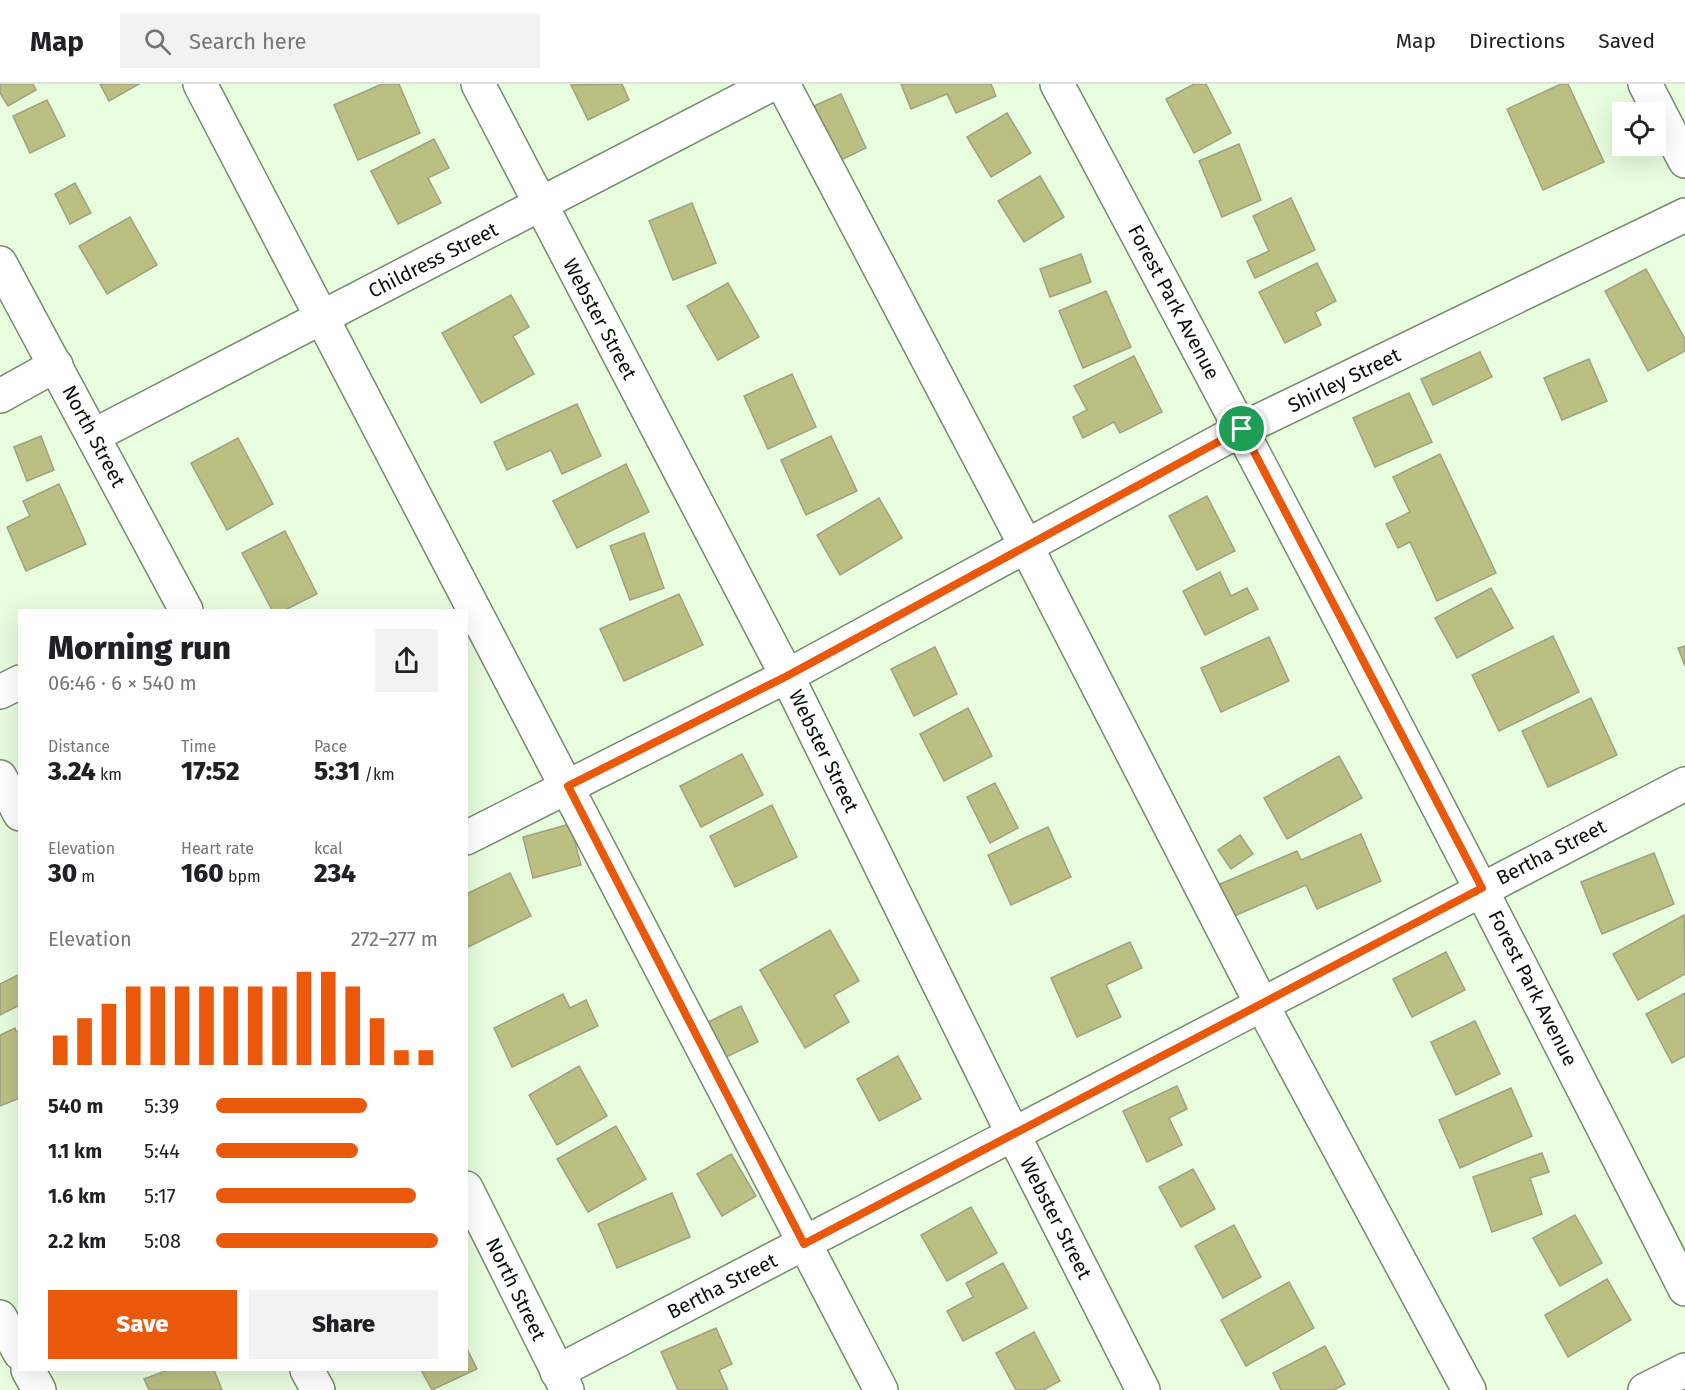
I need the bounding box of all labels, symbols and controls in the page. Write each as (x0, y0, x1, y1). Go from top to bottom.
search box (120, 14, 540, 68)
text: Map (30, 25, 84, 58)
icon: search (141, 25, 174, 58)
text: Search here (189, 28, 307, 55)
text: Map (1396, 28, 1436, 54)
text: Directions (1469, 28, 1565, 54)
text: Saved (1598, 28, 1655, 54)
map controls (1612, 102, 1666, 156)
button: locate (1612, 102, 1666, 156)
street label: Childress Street (364, 217, 502, 303)
street label: Forest Park Avenue (1123, 221, 1225, 383)
street label: Webster Street (558, 254, 642, 384)
street label: Shirley Street (1284, 342, 1405, 418)
street label: North Street (57, 381, 131, 492)
pin (1216, 403, 1267, 454)
icon: arrive (1225, 412, 1258, 445)
text: Morning run (48, 628, 231, 668)
button: share (375, 629, 438, 692)
text: 06:46 · 6 × 540 m (48, 671, 197, 695)
street label: Webster Street (784, 686, 864, 817)
text: Distance (48, 737, 110, 756)
text: Time (181, 737, 216, 756)
text: Pace (314, 737, 347, 756)
text: 3.24 (48, 756, 96, 787)
text: 17:52 (181, 756, 240, 787)
text: 5:31 (314, 756, 360, 787)
text: km (96, 765, 122, 784)
text: /km (360, 765, 395, 784)
street label: Bertha Street (1492, 814, 1611, 890)
text: Elevation (48, 839, 115, 858)
text: Heart rate (181, 839, 254, 858)
text: kcal (314, 839, 343, 858)
text: 30 (48, 858, 77, 889)
text: 160 (181, 858, 224, 889)
text: 234 (314, 858, 356, 889)
text: m (77, 867, 95, 886)
text: bpm (224, 867, 261, 886)
street label: Forest Park Avenue (1483, 906, 1583, 1070)
text: Elevation (48, 927, 132, 951)
text: 272–277 m (351, 927, 438, 951)
text: 540 m (48, 1094, 103, 1118)
text: 5:39 (144, 1094, 179, 1118)
text: 1.1 km (48, 1139, 102, 1163)
text: 5:44 (144, 1139, 180, 1163)
street label: Webster Street (1015, 1153, 1097, 1284)
text: 1.6 km (48, 1184, 106, 1208)
text: 5:17 (144, 1184, 176, 1208)
text: 2.2 km (48, 1229, 106, 1253)
text: 5:08 (144, 1229, 181, 1253)
street label: North Street (481, 1234, 552, 1345)
street label: Bertha Street (663, 1248, 782, 1324)
button: Save (48, 1290, 237, 1359)
button: Share (249, 1290, 438, 1359)

